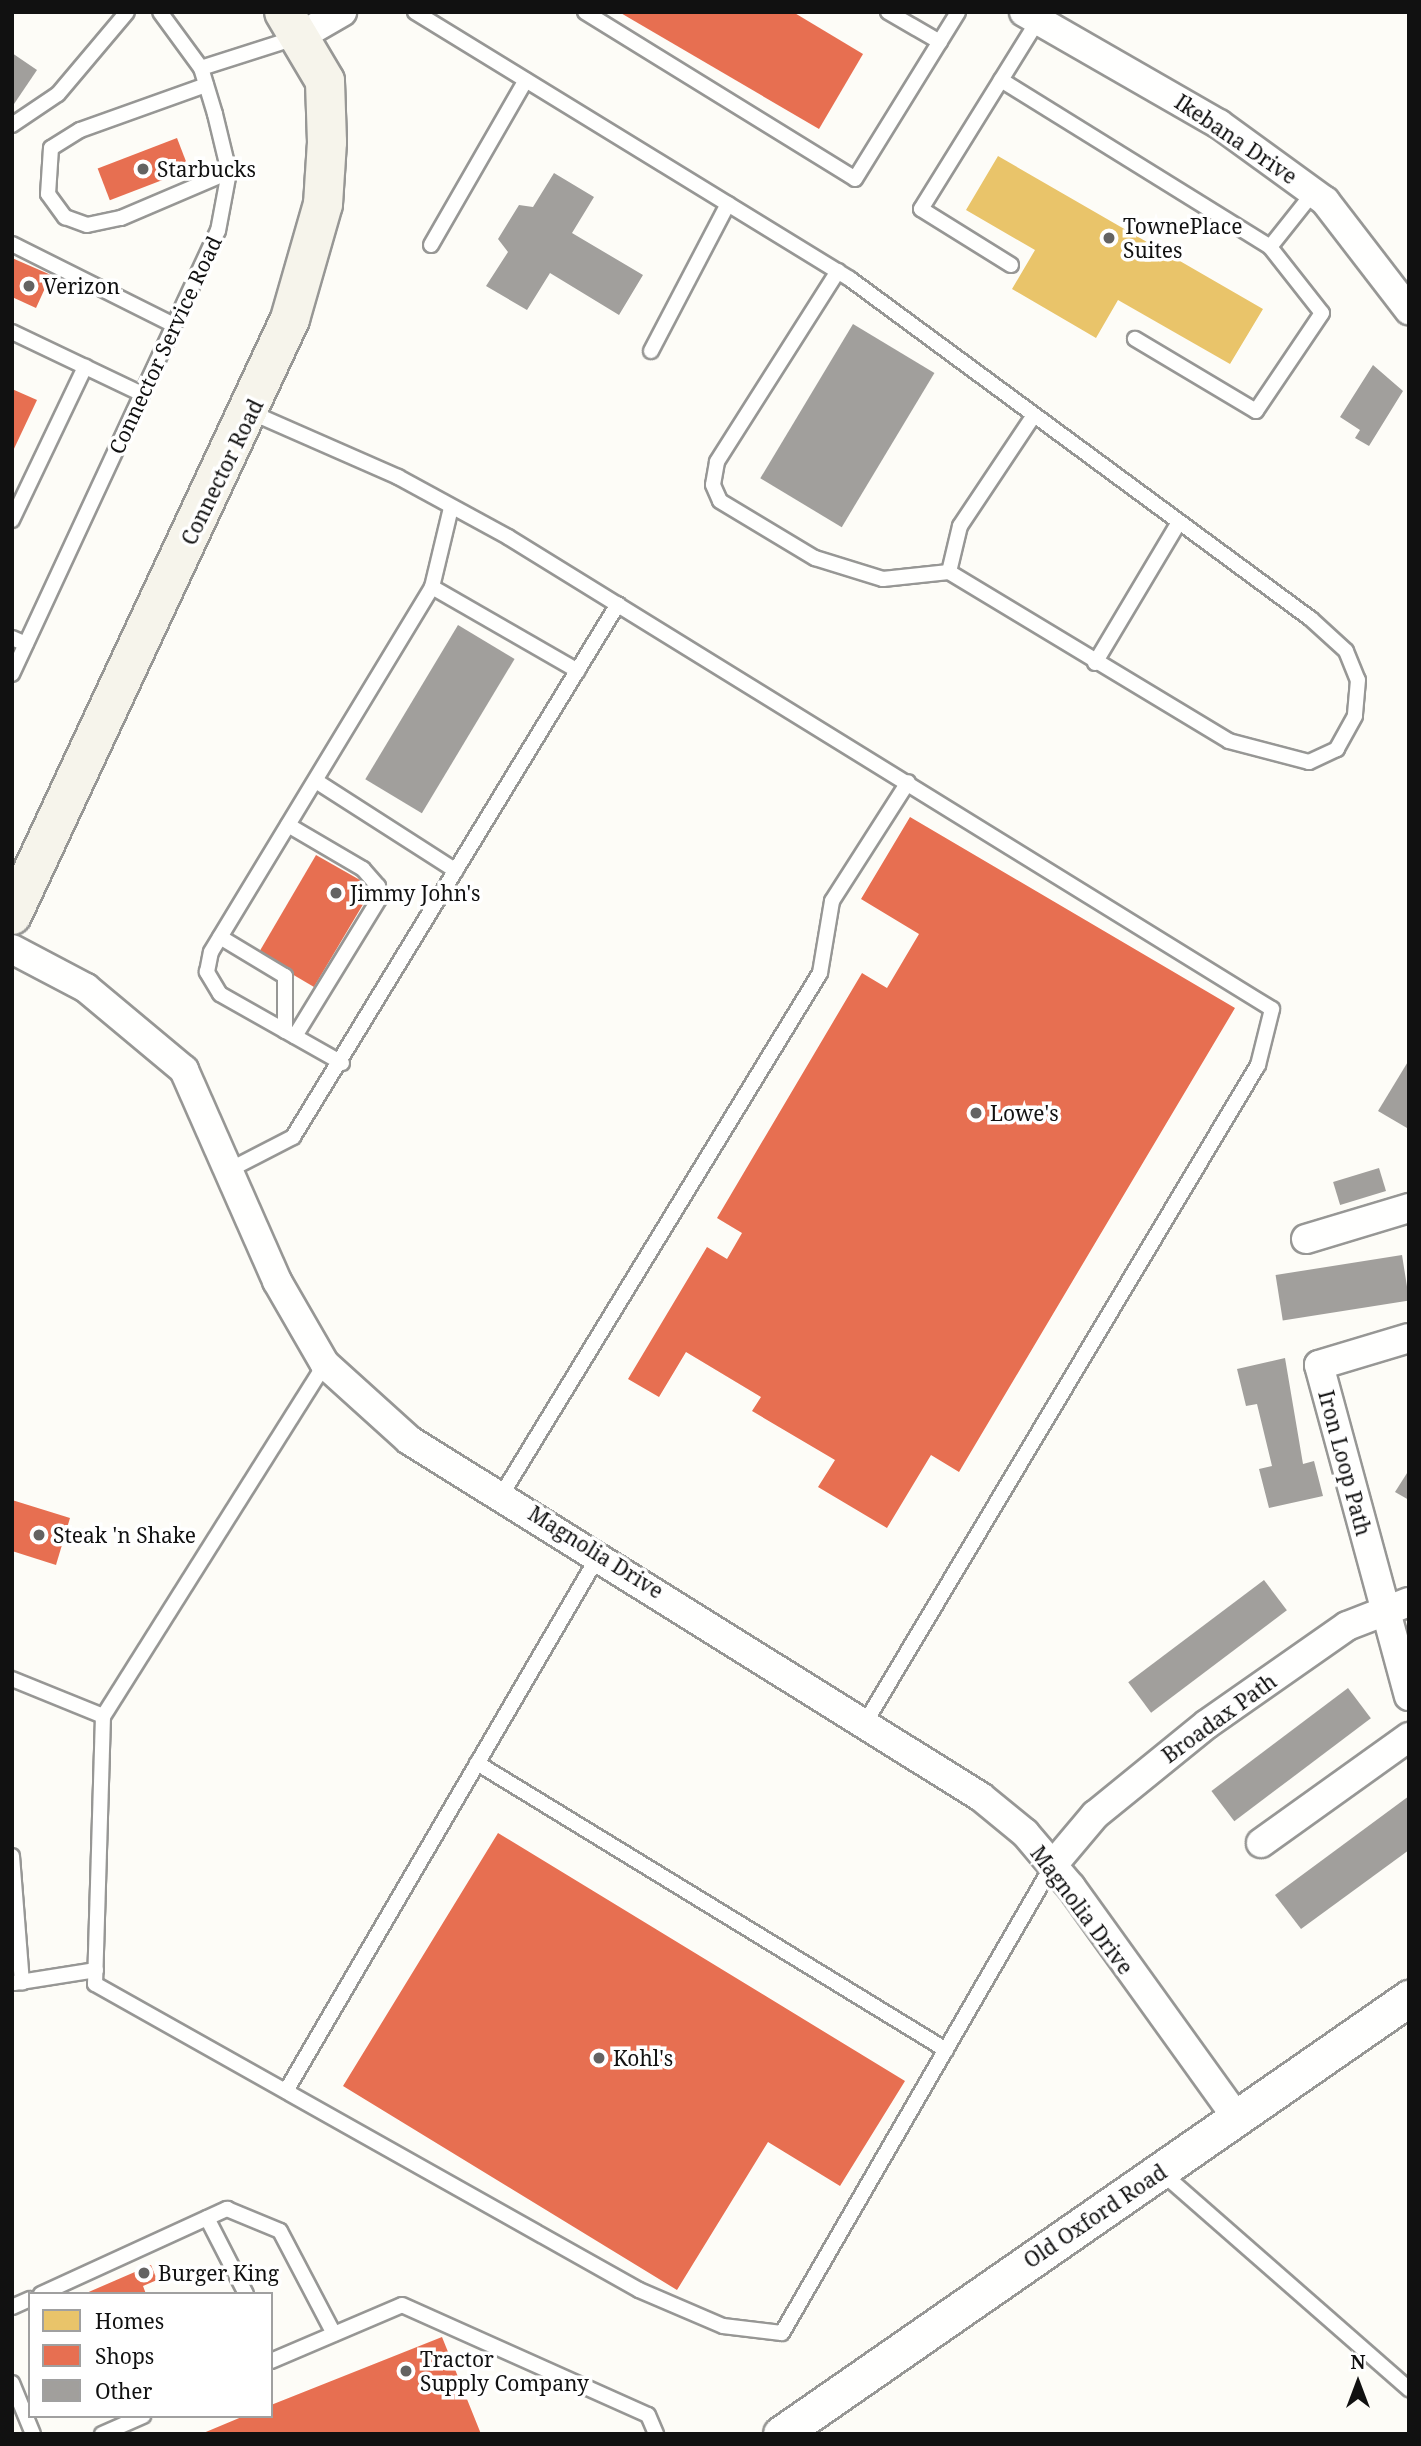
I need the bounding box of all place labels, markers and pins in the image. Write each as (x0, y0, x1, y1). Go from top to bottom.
place label: Starbucks (157, 156, 256, 182)
marker: Starbucks (135, 161, 151, 177)
place label: TownePlace Suites (1123, 213, 1242, 263)
marker: TownePlace Suites (1101, 230, 1117, 246)
place label: Verizon (43, 273, 120, 299)
marker: Verizon (21, 278, 37, 294)
place label: Jimmy John's (350, 880, 481, 906)
marker: Jimmy John's (328, 885, 344, 901)
place label: Lowe's (990, 1100, 1059, 1126)
marker: Lowe's (968, 1105, 984, 1121)
place label: Steak 'n Shake (53, 1522, 196, 1548)
marker: Steak 'n Shake (31, 1527, 47, 1543)
place label: Kohl's (613, 2045, 673, 2071)
marker: Kohl's (591, 2050, 607, 2066)
place label: Burger King (158, 2260, 279, 2286)
marker: Burger King (136, 2265, 152, 2281)
place label: Tractor Supply Company (420, 2346, 589, 2396)
marker: Tractor Supply Company (398, 2363, 414, 2379)

